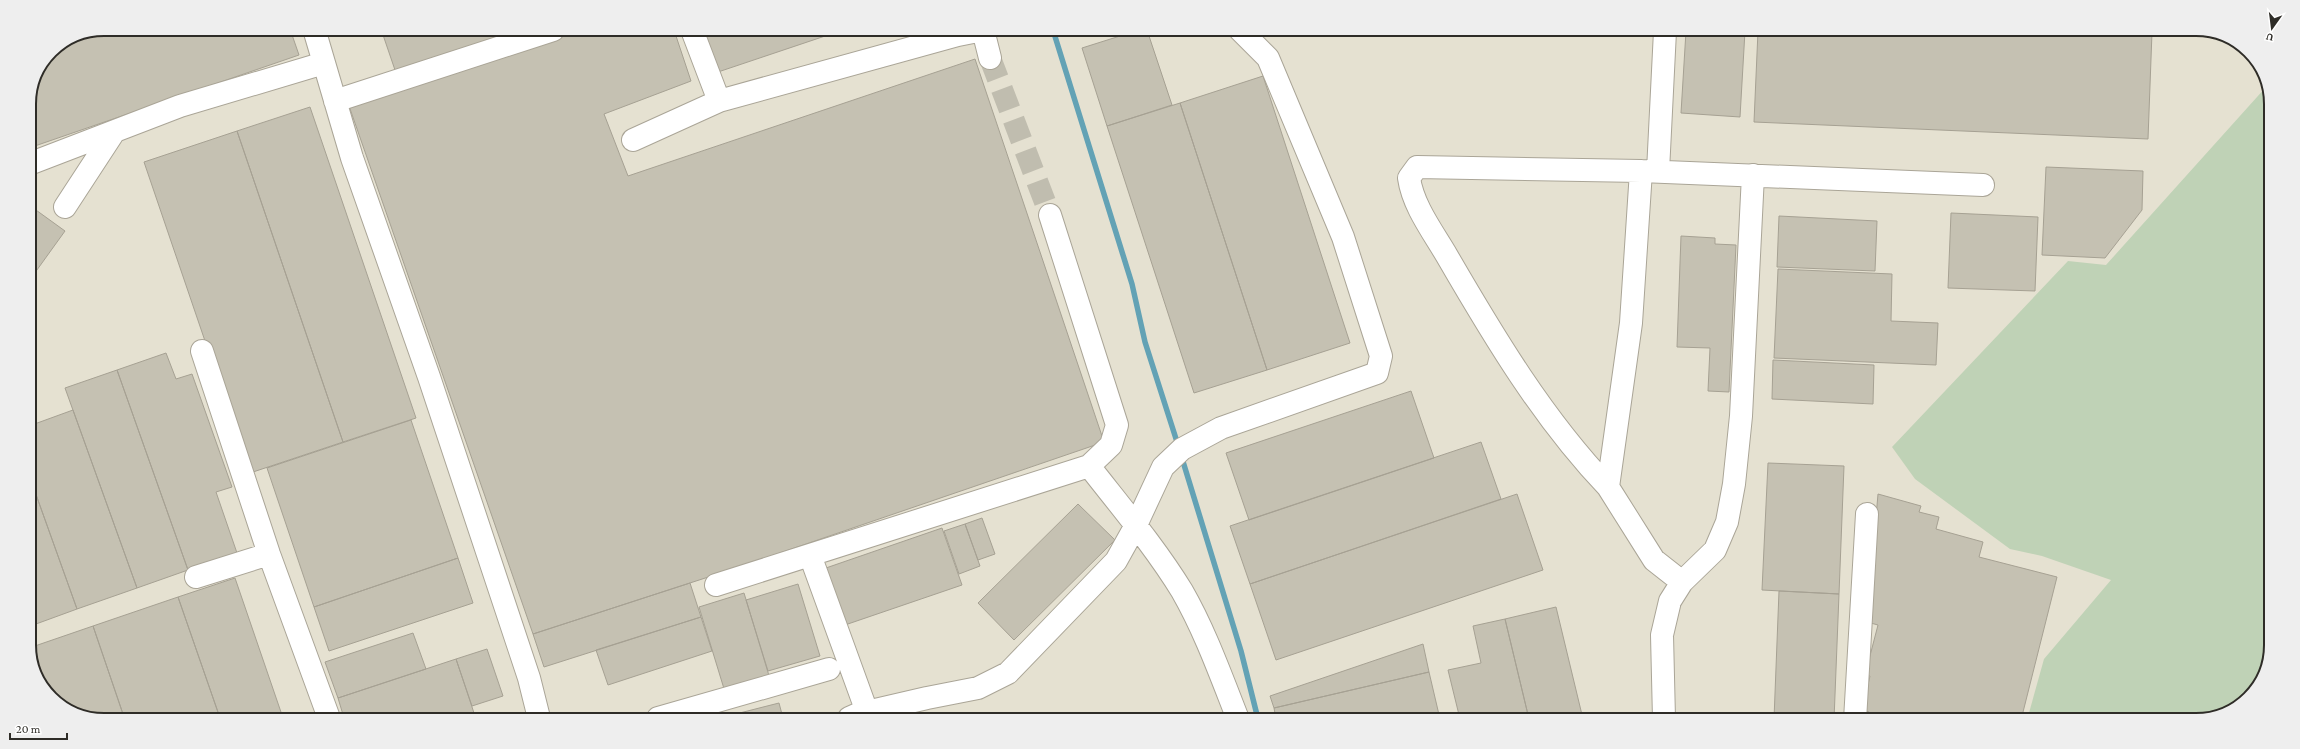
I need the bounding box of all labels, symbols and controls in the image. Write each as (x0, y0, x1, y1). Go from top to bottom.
north arrow (2252, 8, 2292, 48)
text: U (2264, 31, 2275, 44)
scale bar (10, 715, 67, 741)
text: 20 m (16, 722, 41, 736)

